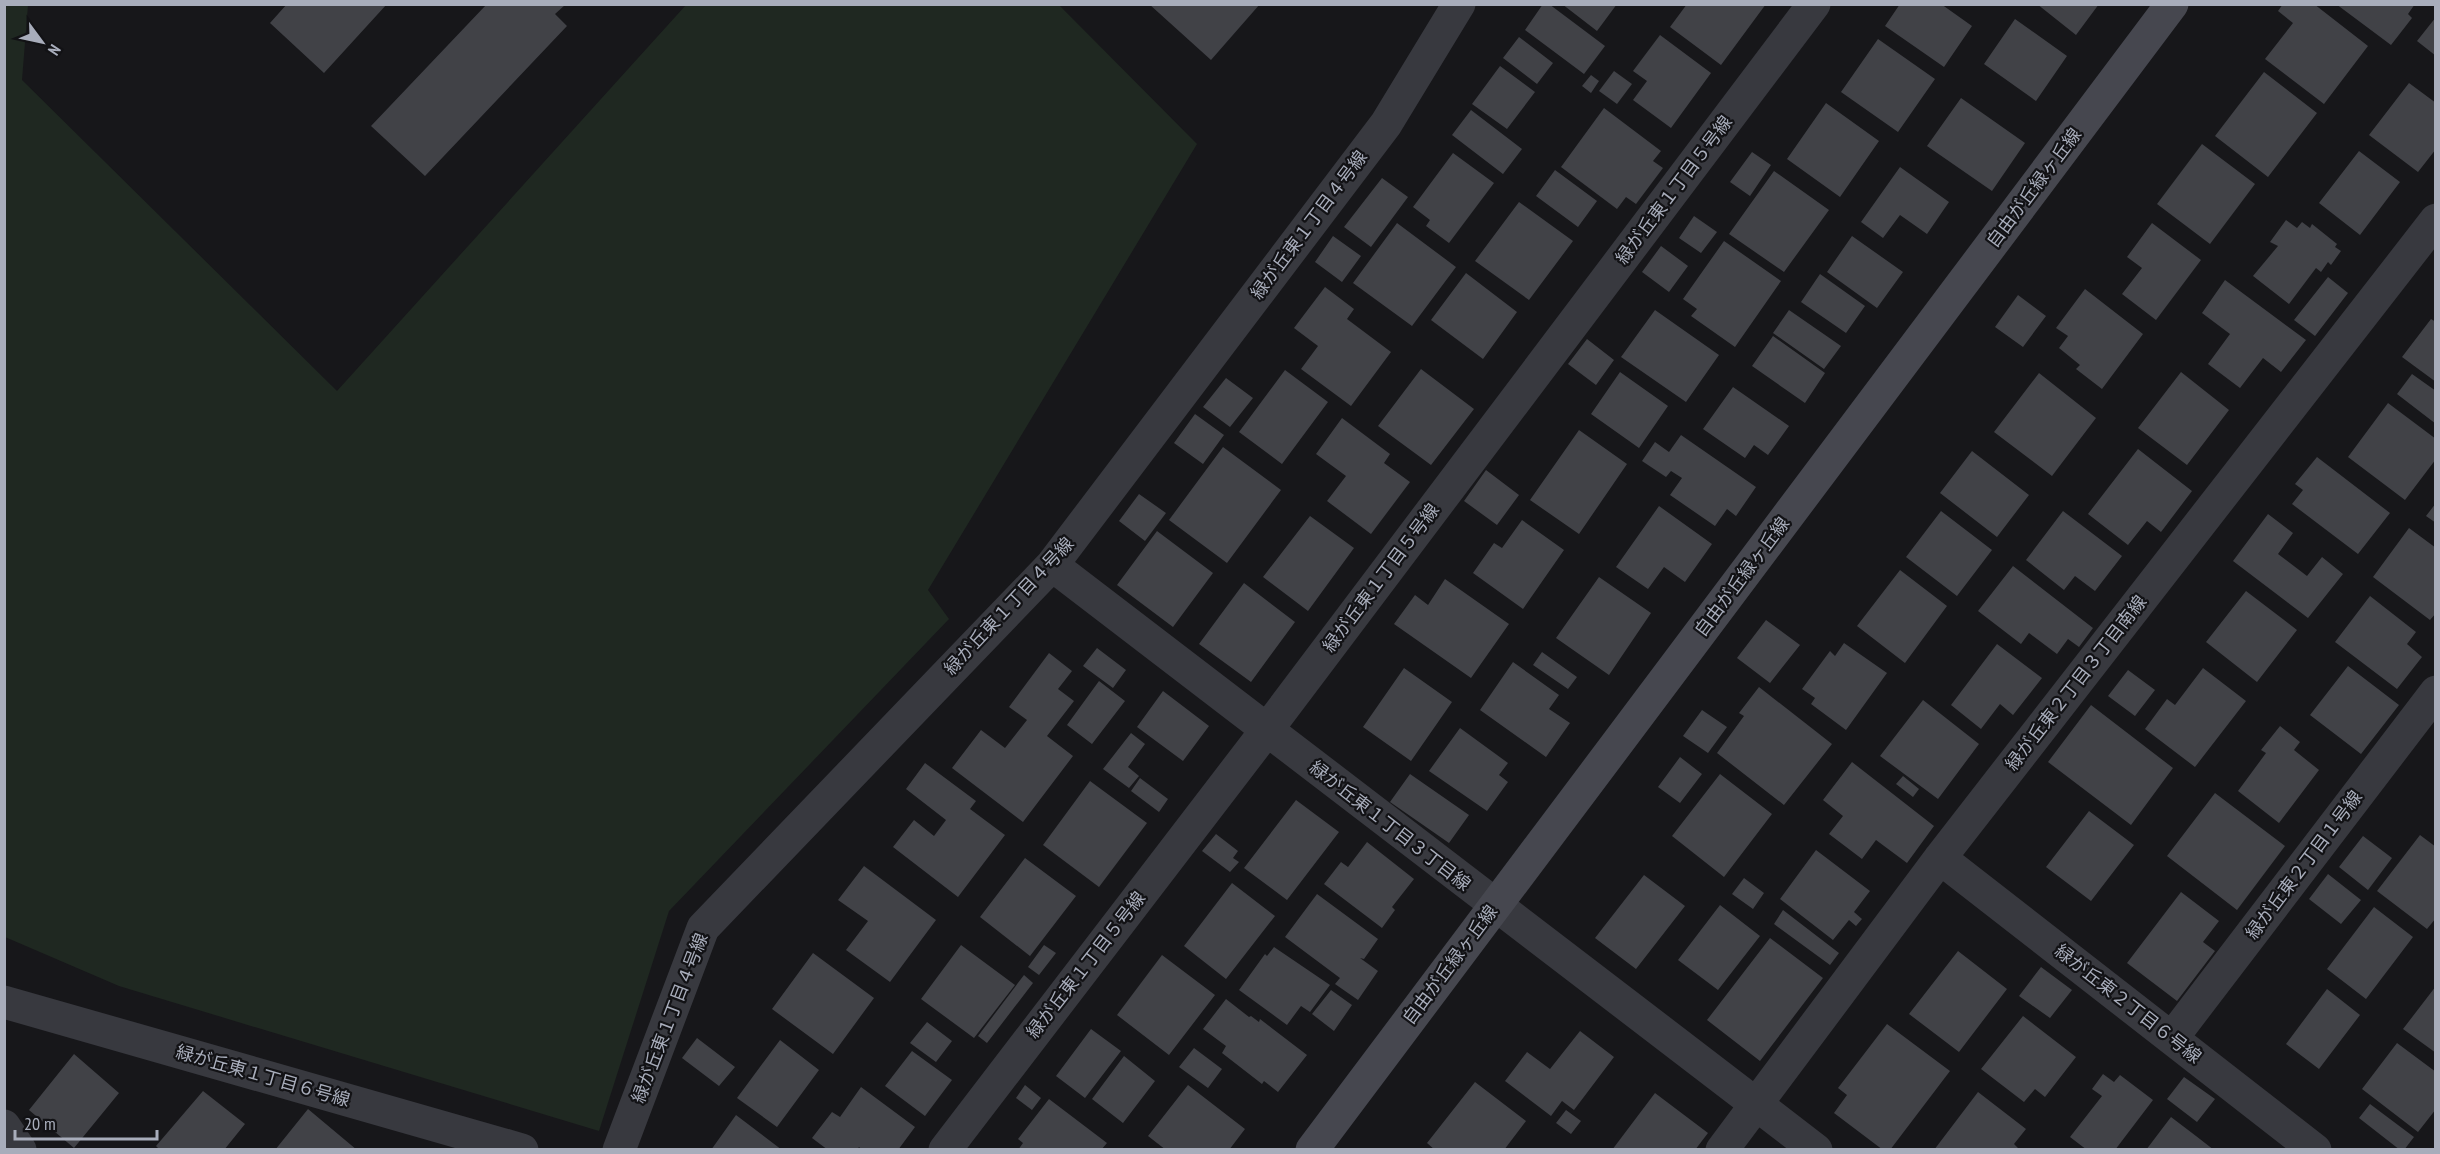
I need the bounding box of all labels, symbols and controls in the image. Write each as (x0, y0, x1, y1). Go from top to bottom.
north arrow (12, 12, 72, 72)
text: N (44, 41, 65, 59)
street label: 緑が丘東１丁目５号線 (1610, 111, 1737, 268)
street label: 自由が丘緑ヶ丘線 (1981, 123, 2086, 252)
street label: 緑が丘東１丁目４号線 (1245, 146, 1372, 303)
street label: 緑が丘東１丁目５号線 (1317, 499, 1444, 656)
street label: 自由が丘緑ヶ丘線 (1689, 512, 1794, 641)
street label: 緑が丘東１丁目４号線 (939, 532, 1078, 679)
street label: 緑が丘東２丁目３丁目南線 (2000, 591, 2151, 775)
street label: 緑が丘東１丁目３丁目線 (1305, 756, 1475, 896)
street label: 緑が丘東２丁目１号線 (2240, 786, 2367, 943)
street label: 緑が丘東１丁目５号線 (1021, 887, 1150, 1043)
street label: 自由が丘緑ヶ丘線 (1397, 900, 1502, 1029)
street label: 緑が丘東１丁目４号線 (627, 930, 713, 1106)
street label: 緑が丘東２丁目６号線 (2050, 939, 2206, 1068)
street label: 緑が丘東１丁目６号線 (173, 1040, 353, 1111)
scale bar (15, 1103, 158, 1141)
text: 20 m (24, 1112, 56, 1135)

